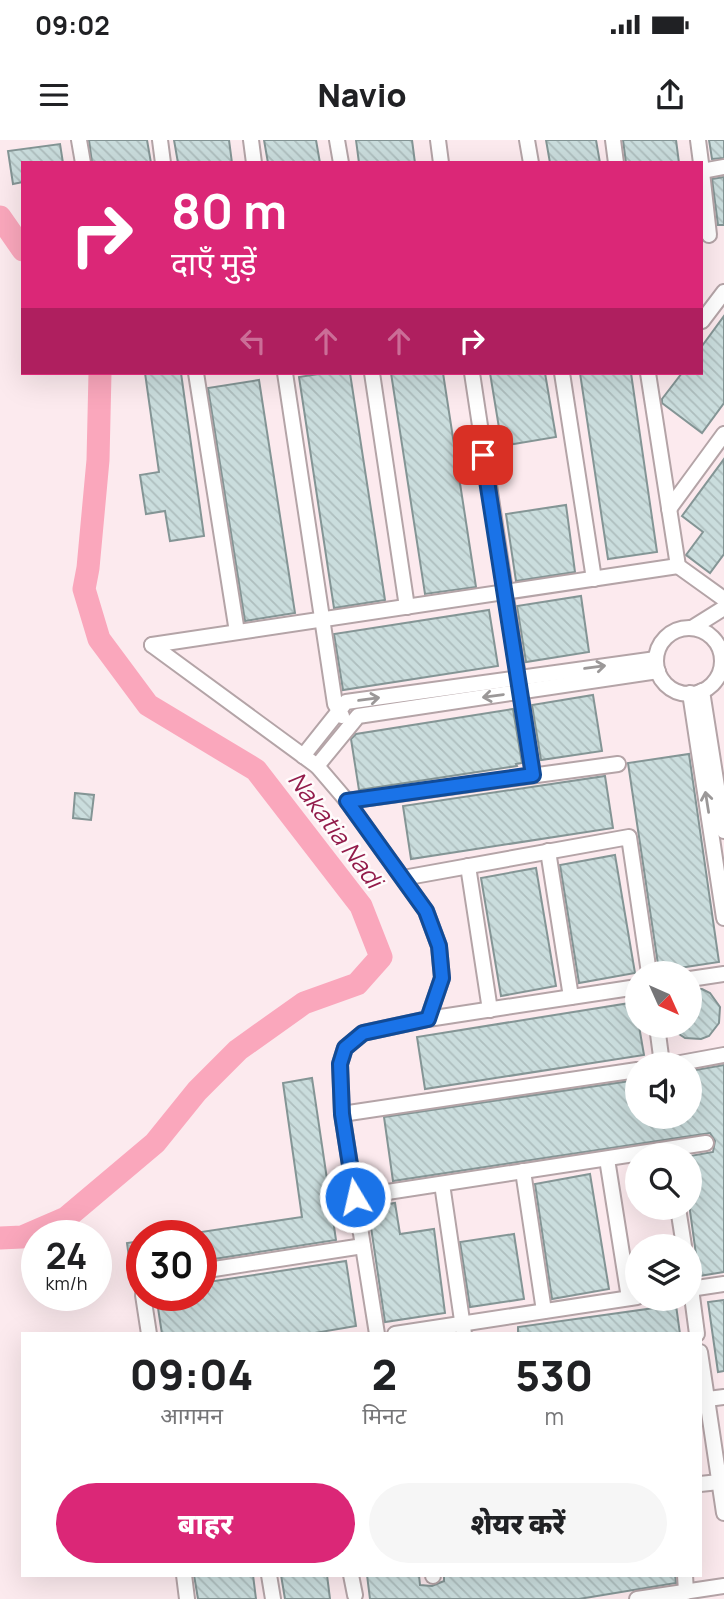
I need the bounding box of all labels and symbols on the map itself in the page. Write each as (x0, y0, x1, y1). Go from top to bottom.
pin (453, 425, 513, 485)
one-way arrow (583, 661, 606, 674)
one-way arrow (482, 690, 505, 703)
one-way arrow (357, 692, 380, 705)
water label: Nakatia Nadi (282, 764, 393, 897)
one-way arrow (700, 791, 713, 814)
north arrow (625, 961, 702, 1038)
position arrow (318, 1160, 392, 1234)
speed limit sign: 30 (126, 1220, 217, 1311)

